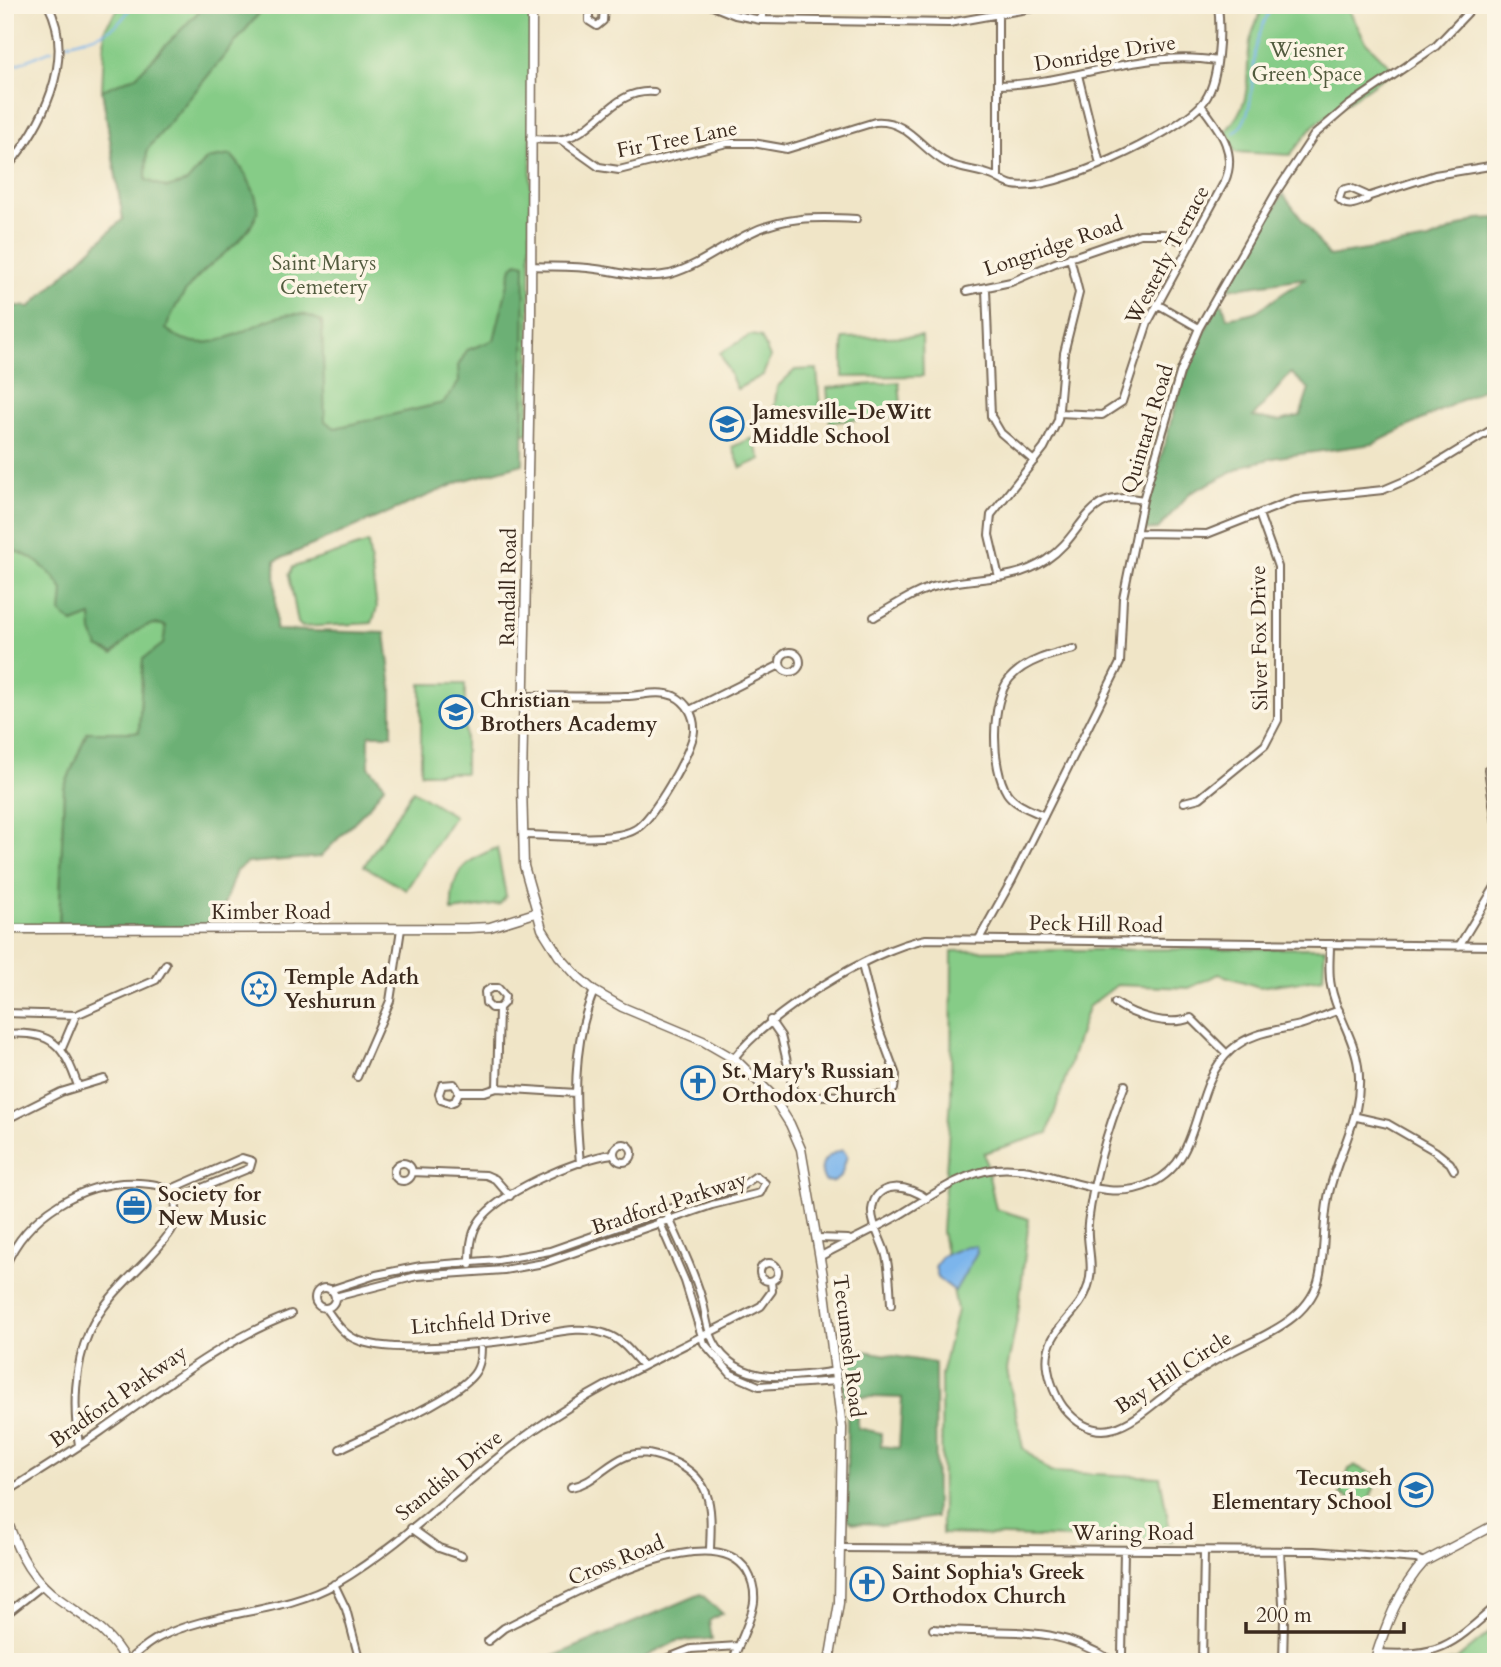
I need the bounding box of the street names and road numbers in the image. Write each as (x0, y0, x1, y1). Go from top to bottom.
street label: Donridge Drive (1032, 28, 1178, 79)
street label: Fir Tree Lane (614, 114, 740, 165)
street label: Westerly Terrace (1118, 180, 1216, 331)
street label: Longridge Road (980, 209, 1127, 284)
street label: Quintard Road (1114, 361, 1181, 497)
street label: Randall Road (493, 528, 524, 646)
street label: Silver Fox Drive (1244, 565, 1275, 711)
street label: Kimber Road (211, 898, 331, 927)
street label: Peck Hill Road (1029, 909, 1163, 940)
street label: Bradford Parkway (588, 1165, 751, 1242)
street label: Tecumseh Road (825, 1273, 872, 1419)
street label: Litchfield Drive (410, 1301, 552, 1342)
street label: Bay Hill Circle (1109, 1324, 1237, 1421)
street label: Bradford Parkway (44, 1338, 193, 1455)
street label: Standish Drive (390, 1423, 509, 1528)
street label: Waring Road (1071, 1519, 1194, 1548)
street label: Cross Road (564, 1528, 668, 1593)

